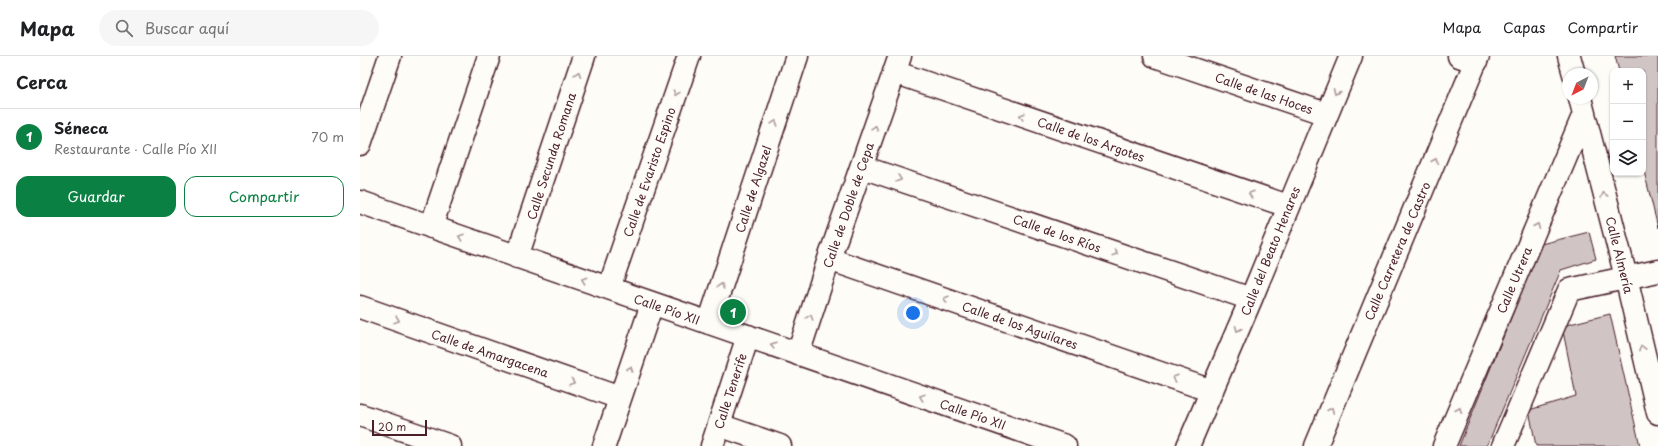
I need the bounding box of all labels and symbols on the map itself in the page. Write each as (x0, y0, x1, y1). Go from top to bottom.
street label: Calle de las Hoces (1213, 68, 1316, 118)
north arrow (1562, 68, 1598, 104)
one-way arrow (574, 70, 582, 77)
one-way arrow (1332, 88, 1340, 95)
one-way arrow (672, 89, 681, 96)
street label: Calle Secunda Romana (522, 90, 580, 222)
street label: Calle de Evaristo Espino (618, 104, 680, 239)
one-way arrow (1019, 112, 1026, 121)
street label: Calle de los Argotes (1035, 112, 1148, 166)
one-way arrow (770, 119, 779, 126)
one-way arrow (871, 124, 879, 131)
street label: Calle de Doble de Cepa (818, 139, 878, 270)
street label: Calle de Algazel (730, 143, 776, 235)
one-way arrow (1430, 157, 1438, 164)
one-way arrow (896, 175, 903, 183)
street label: Calle Carretera de Castro (1360, 179, 1435, 323)
street label: Calle del Beato Henares (1236, 183, 1304, 318)
one-way arrow (1248, 190, 1255, 198)
one-way arrow (1601, 191, 1609, 198)
street label: Calle de los Ríos (1011, 210, 1104, 257)
street label: Calle Almería (1602, 215, 1638, 296)
one-way arrow (1532, 222, 1540, 229)
one-way arrow (458, 233, 465, 242)
street label: Calle Utrera (1492, 243, 1536, 316)
one-way arrow (1111, 248, 1118, 257)
one-way arrow (580, 276, 587, 284)
one-way arrow (716, 283, 725, 290)
street label: Calle Pío XII (631, 289, 703, 329)
one-way arrow (943, 296, 950, 304)
pin: 1 (720, 297, 746, 327)
street label: Calle de los Aguilares (960, 297, 1081, 353)
your location (903, 303, 923, 323)
one-way arrow (805, 314, 814, 321)
one-way arrow (393, 316, 400, 324)
street label: Calle de Amargacena (429, 324, 552, 382)
one-way arrow (1235, 325, 1243, 332)
one-way arrow (769, 341, 776, 350)
one-way arrow (1639, 345, 1647, 351)
street label: Calle Tenerife (709, 351, 751, 431)
one-way arrow (625, 366, 634, 373)
one-way arrow (1171, 374, 1178, 383)
one-way arrow (569, 377, 576, 385)
one-way arrow (919, 393, 926, 401)
street label: Calle Pío XII (937, 394, 1009, 434)
one-way arrow (1327, 407, 1335, 414)
one-way arrow (1454, 407, 1462, 415)
scale bar (372, 418, 427, 437)

